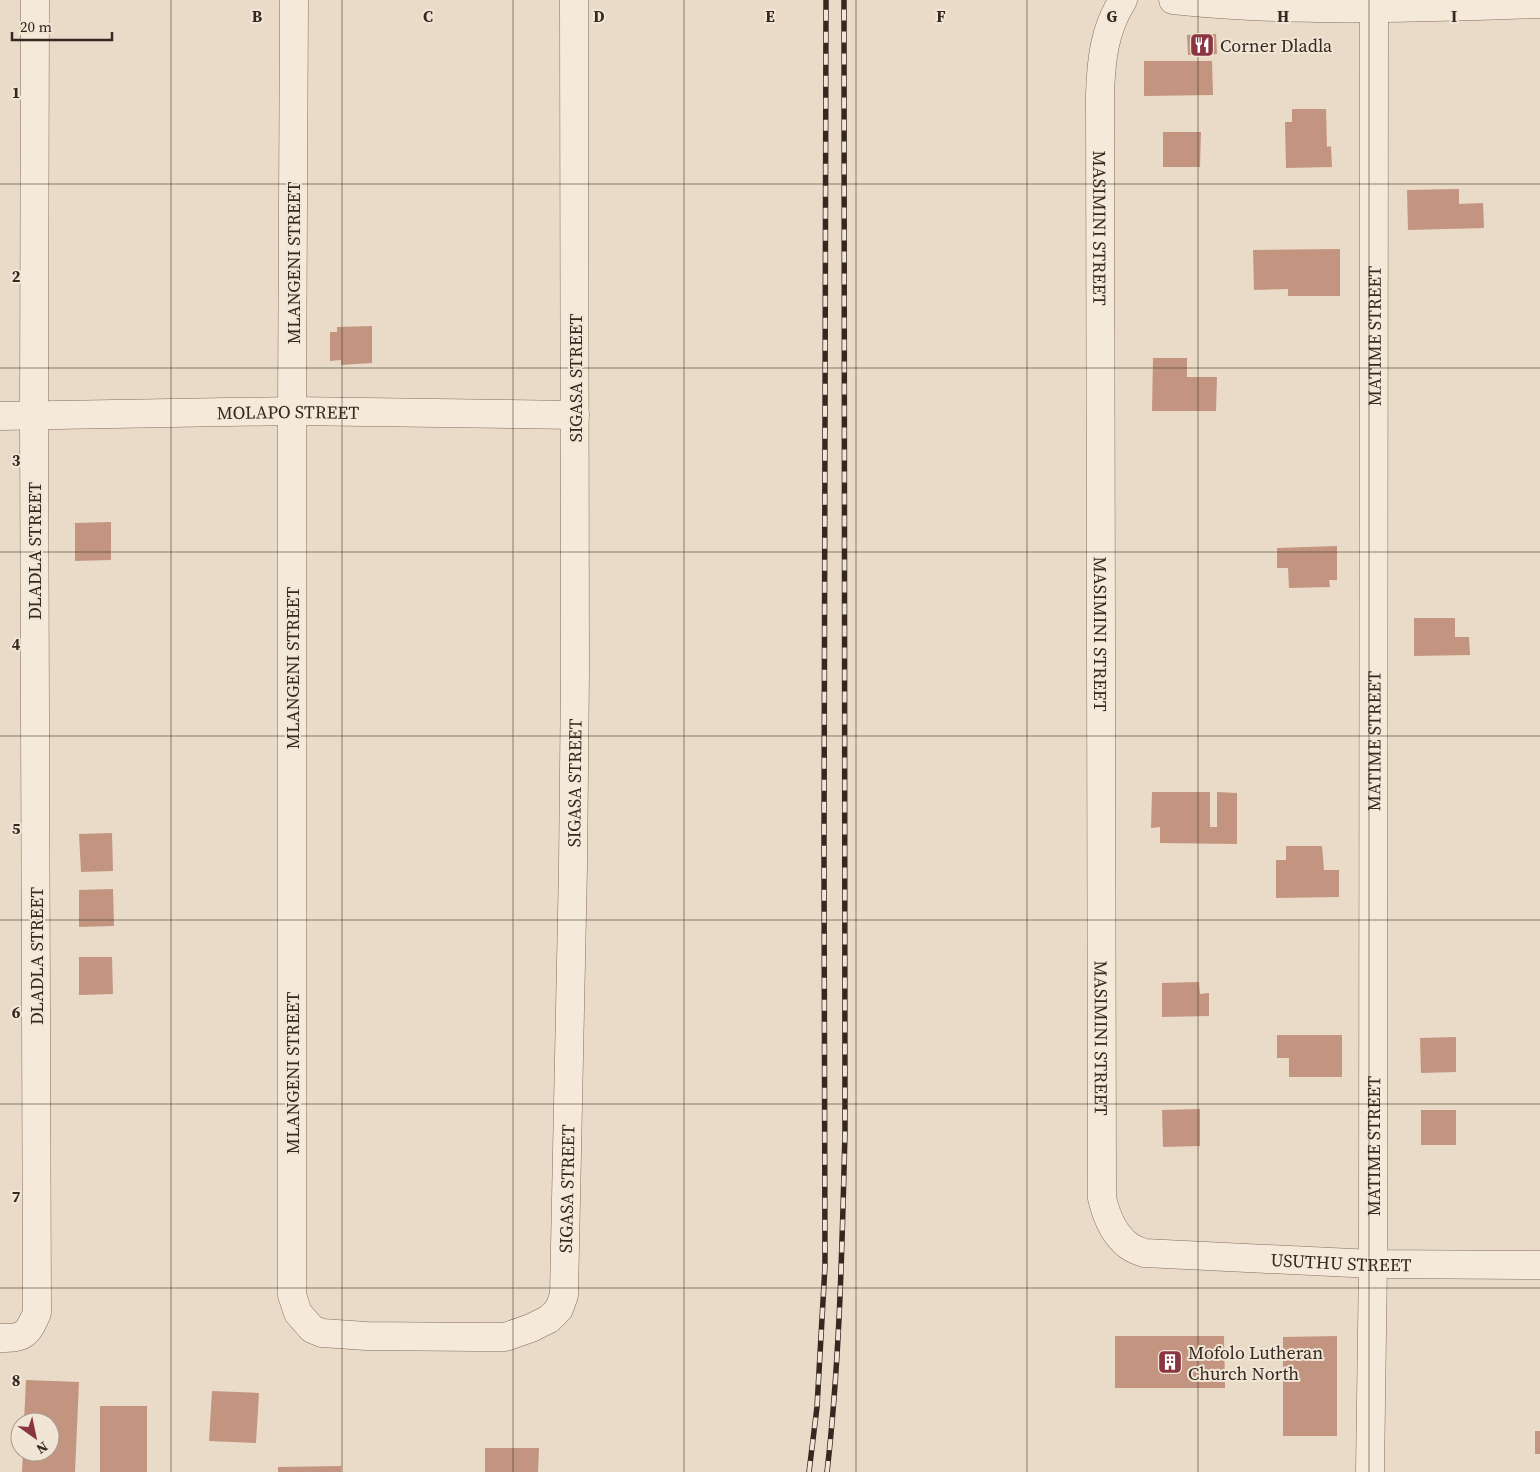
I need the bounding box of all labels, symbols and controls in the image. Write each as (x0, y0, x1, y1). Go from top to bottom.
text: B (252, 5, 263, 27)
text: C (423, 5, 433, 27)
text: D (593, 5, 605, 27)
text: E (765, 5, 775, 27)
text: F (936, 5, 946, 27)
text: G (1107, 5, 1118, 27)
text: H (1277, 5, 1289, 27)
text: I (1451, 5, 1457, 27)
scale bar (12, 10, 112, 42)
text: 20 m (20, 16, 52, 37)
restaurant icon: Corner Dladla (1189, 32, 1215, 58)
place label: Corner Dladla (1220, 33, 1333, 58)
text: 1 (12, 81, 20, 103)
street label: MASIMINI STREET (1088, 150, 1113, 306)
street label: MLANGENI STREET (281, 182, 306, 344)
text: 2 (12, 265, 21, 287)
street label: MATIME STREET (1361, 266, 1386, 406)
street label: SIGASA STREET (563, 314, 588, 442)
street label: MOLAPO STREET (217, 398, 359, 425)
text: 3 (12, 449, 21, 471)
street label: DLADLA STREET (22, 482, 47, 620)
street label: MASIMINI STREET (1088, 556, 1114, 712)
street label: MLANGENI STREET (280, 587, 305, 749)
text: 4 (12, 633, 21, 655)
street label: MATIME STREET (1361, 671, 1386, 811)
street label: SIGASA STREET (561, 718, 587, 847)
text: 5 (12, 817, 21, 839)
street label: DLADLA STREET (24, 887, 49, 1025)
street label: MASIMINI STREET (1089, 960, 1114, 1116)
street label: MLANGENI STREET (280, 992, 305, 1154)
text: 6 (12, 1001, 21, 1023)
street label: MATIME STREET (1361, 1076, 1386, 1216)
street label: SIGASA STREET (552, 1124, 580, 1253)
text: 7 (12, 1185, 21, 1207)
street label: USUTHU STREET (1270, 1247, 1412, 1277)
place label: Mofolo Lutheran Church North (1188, 1340, 1323, 1386)
building icon: Mofolo Lutheran Church North (1157, 1349, 1183, 1375)
text: 8 (12, 1369, 20, 1391)
north arrow (10, 1412, 60, 1462)
text: N (32, 1437, 52, 1459)

